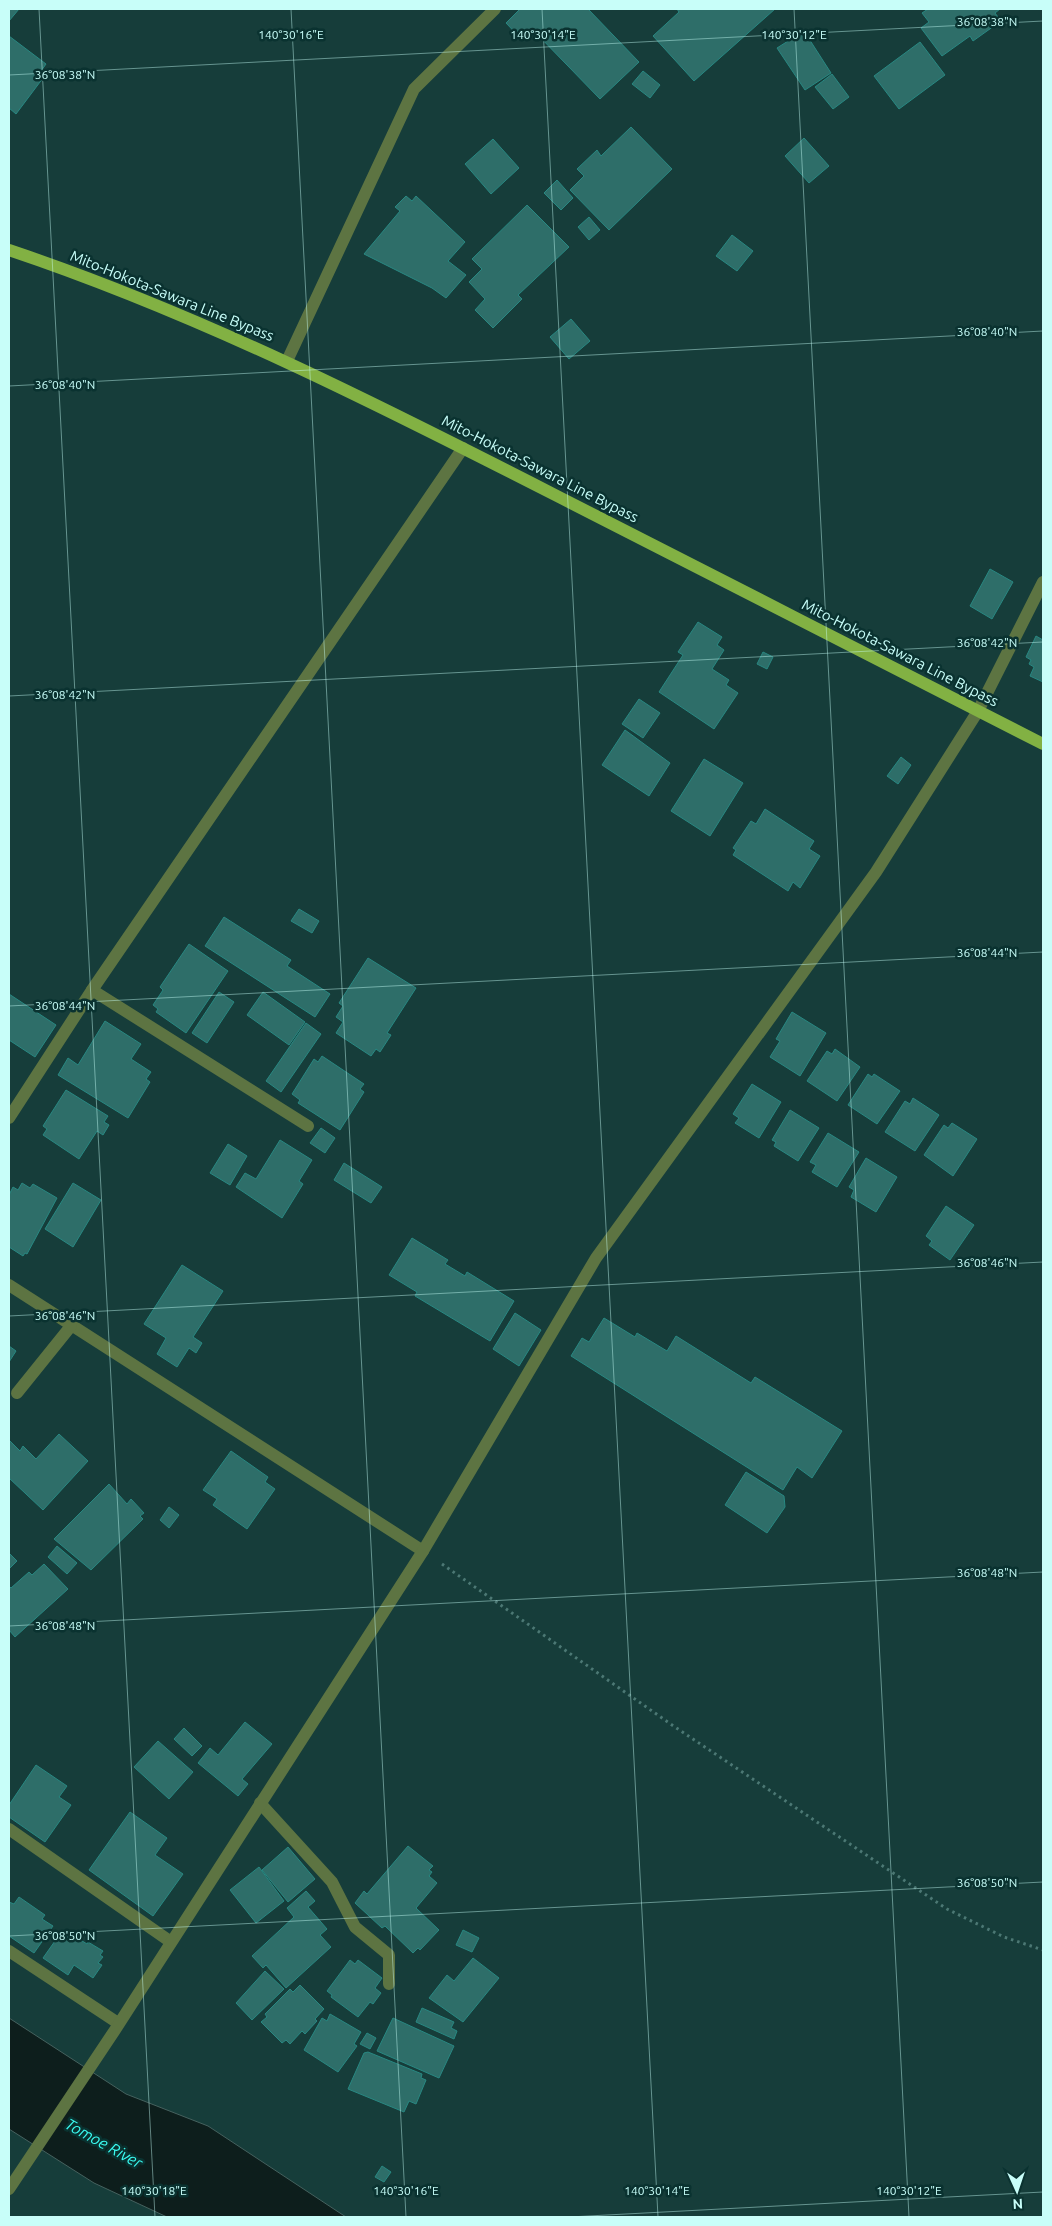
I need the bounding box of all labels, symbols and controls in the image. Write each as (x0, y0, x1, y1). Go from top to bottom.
text: 36°08'38"N (957, 15, 1017, 28)
text: 140°30'16"E (258, 28, 324, 41)
text: 140°30'14"E (510, 28, 576, 41)
text: 140°30'12"E (761, 28, 827, 41)
text: 36°08'38"N (35, 68, 95, 81)
street label: Mito-Hokota-Sawara Line Bypass (68, 247, 277, 344)
text: 36°08'40"N (957, 325, 1017, 338)
text: 36°08'40"N (35, 378, 95, 391)
street label: Mito-Hokota-Sawara Line Bypass (439, 411, 641, 526)
street label: Mito-Hokota-Sawara Line Bypass (799, 595, 1001, 710)
text: 36°08'42"N (957, 636, 1017, 649)
text: 36°08'42"N (35, 688, 95, 701)
text: 36°08'44"N (957, 946, 1017, 959)
text: 36°08'44"N (35, 999, 95, 1012)
text: 36°08'46"N (957, 1256, 1017, 1269)
text: 36°08'46"N (35, 1309, 95, 1322)
text: 36°08'48"N (957, 1566, 1017, 1579)
text: 36°08'48"N (35, 1619, 95, 1632)
text: 36°08'50"N (957, 1876, 1017, 1889)
text: 36°08'50"N (35, 1929, 95, 1942)
water label: Tomoe River (62, 2114, 147, 2172)
north arrow (992, 2166, 1042, 2216)
text: 140°30'18"E (121, 2184, 187, 2197)
text: 140°30'16"E (373, 2184, 439, 2197)
text: 140°30'14"E (624, 2184, 690, 2197)
text: 140°30'12"E (876, 2184, 942, 2197)
text: N (1012, 2196, 1023, 2212)

